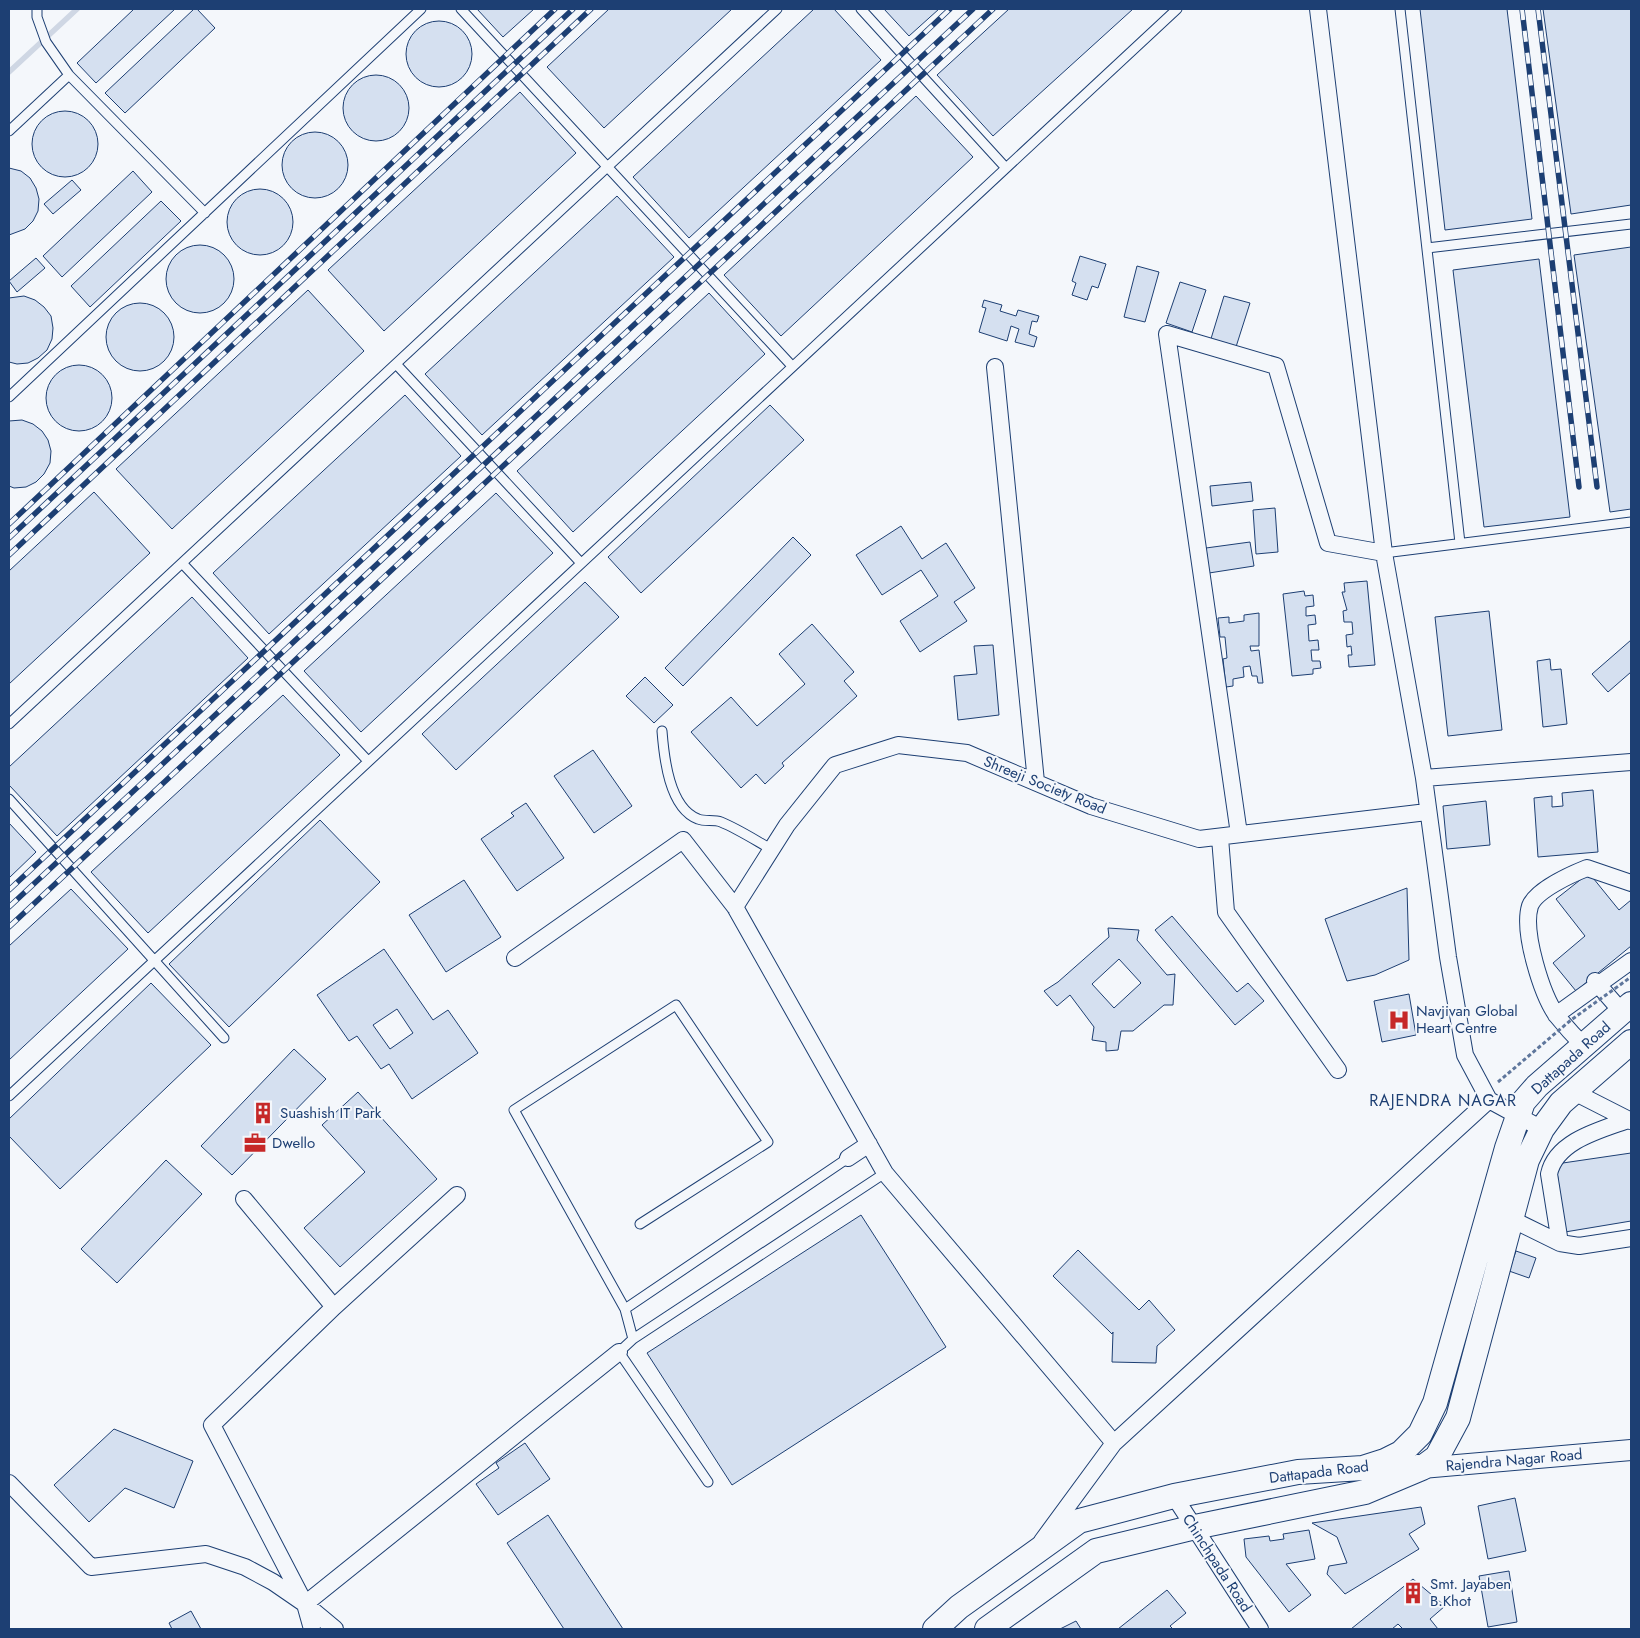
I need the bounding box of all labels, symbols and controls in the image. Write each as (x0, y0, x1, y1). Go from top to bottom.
street label: Shreeji Society Road (980, 750, 1110, 820)
place label: Navjivan Global Heart Centre (1416, 1000, 1518, 1039)
hospital icon: Navjivan Global Heart Centre (1386, 1007, 1412, 1033)
street label: Dattapada Road (1526, 1016, 1616, 1100)
district label: RAJENDRA NAGAR (1369, 1089, 1517, 1112)
building icon: Suashish IT Park (250, 1100, 276, 1126)
place label: Suashish IT Park (280, 1102, 382, 1124)
office icon: Dwello (242, 1130, 268, 1156)
place label: Dwello (272, 1132, 315, 1154)
street label: Rajendra Nagar Road (1445, 1443, 1583, 1477)
street label: Dattapada Road (1268, 1455, 1370, 1489)
street label: Chinchpada Road (1177, 1509, 1257, 1617)
place label: Smt. Jayaben B.Khot (1430, 1573, 1511, 1612)
building icon: Smt. Jayaben B.Khot (1400, 1580, 1426, 1606)

